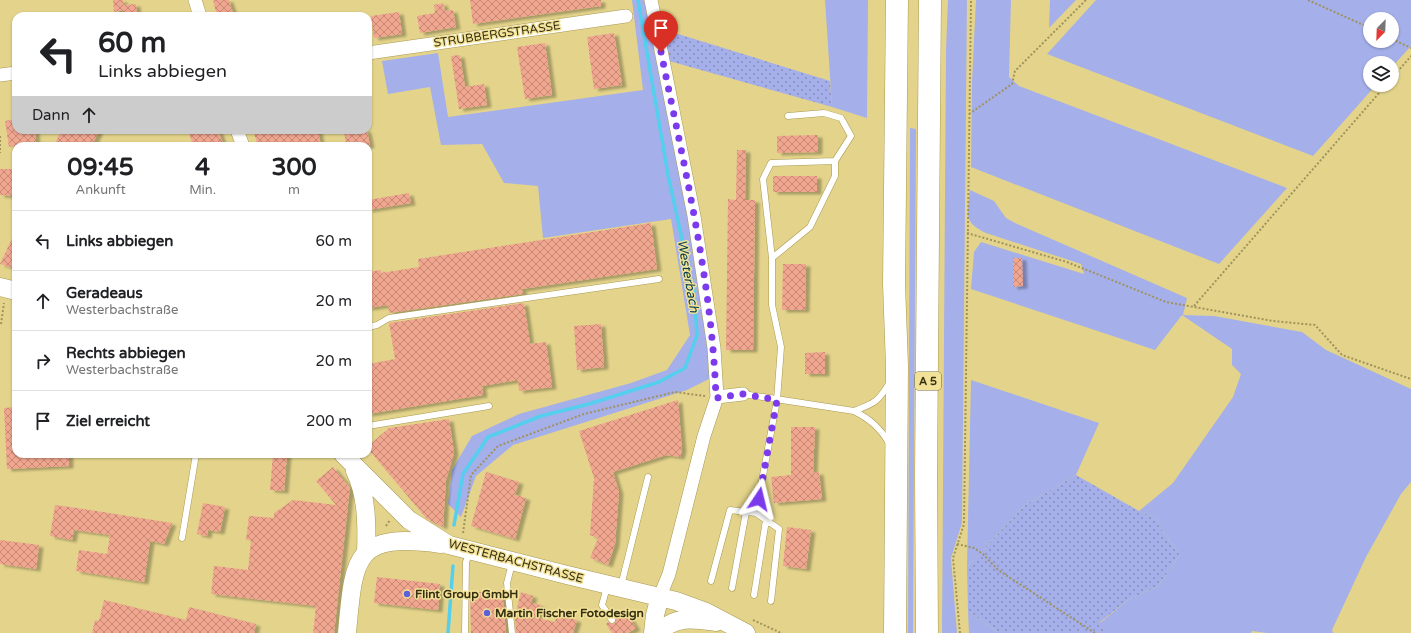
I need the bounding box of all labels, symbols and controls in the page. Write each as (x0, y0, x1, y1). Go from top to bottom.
pin (644, 11, 678, 52)
north arrow (1363, 12, 1399, 48)
map controls (1363, 12, 1399, 92)
icon: arrive (650, 17, 672, 39)
street label: STRUBBERGSTRASSE (433, 18, 562, 50)
text: 60 m (98, 26, 166, 60)
icon: left (32, 28, 84, 80)
button: layers (1363, 56, 1399, 92)
text: Links abbiegen (98, 60, 227, 82)
icon: ahead (78, 104, 100, 126)
text: Dann (32, 106, 70, 124)
text: 09:45 (67, 153, 134, 182)
text: 4 (195, 153, 210, 182)
text: 300 (271, 153, 317, 182)
text: Ankunft (76, 182, 126, 198)
text: Min. (189, 182, 216, 198)
text: m (288, 182, 300, 198)
icon: left (32, 230, 54, 252)
text: Links abbiegen (66, 232, 173, 250)
text: 60 m (315, 232, 352, 250)
water label: Westerbach (674, 238, 702, 315)
text: Geradeaus (66, 284, 143, 302)
icon: ahead (32, 290, 54, 312)
text: 20 m (315, 292, 352, 310)
text: Westerbachstraße (66, 302, 178, 318)
text: Rechts abbiegen (66, 344, 186, 362)
icon: right (32, 350, 54, 372)
text: 20 m (315, 352, 352, 370)
text: Westerbachstraße (66, 362, 178, 378)
road number: A 5 (915, 372, 941, 390)
icon: arrive (32, 410, 54, 432)
text: Ziel erreicht (66, 412, 150, 430)
text: 200 m (306, 412, 352, 430)
position arrow (738, 478, 780, 520)
street label: WESTERBACHSTRASSE (447, 536, 585, 586)
place label: Flint Group GmbH (415, 587, 518, 602)
marker: Flint Group GmbH (402, 589, 412, 599)
place label: Martin Fischer Fotodesign (495, 606, 644, 621)
marker: Martin Fischer Fotodesign (482, 608, 492, 618)

